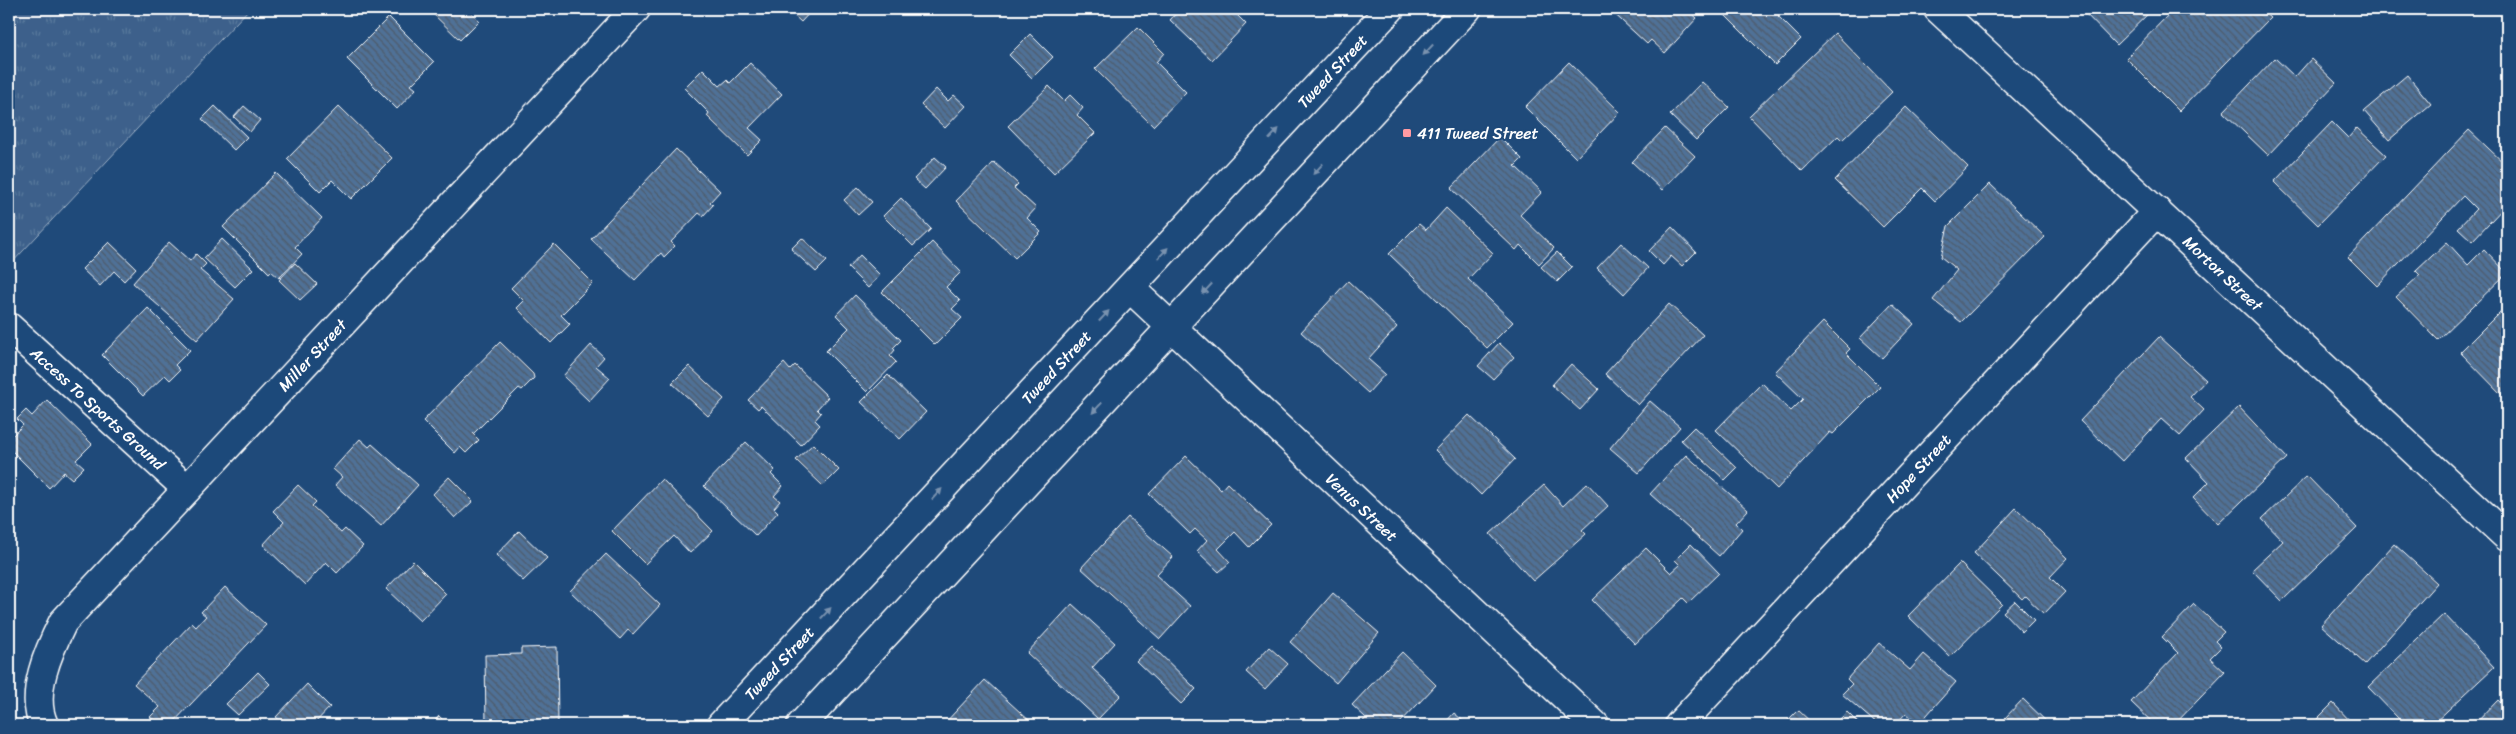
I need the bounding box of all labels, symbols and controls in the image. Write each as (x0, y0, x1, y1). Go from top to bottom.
street label: Tweed Street (1290, 27, 1375, 115)
one-way arrow (1422, 44, 1434, 56)
place label: 411 Tweed Street (1417, 119, 1538, 148)
marker: 411 Tweed Street (1401, 127, 1413, 139)
one-way arrow (1268, 128, 1280, 140)
one-way arrow (1312, 163, 1324, 175)
street label: Morton Street (2176, 228, 2270, 319)
one-way arrow (1157, 247, 1169, 259)
one-way arrow (1201, 282, 1213, 294)
one-way arrow (1098, 310, 1110, 322)
street label: Miller Street (271, 312, 355, 399)
street label: Tweed Street (1014, 323, 1099, 411)
street label: Access To Sports Ground (22, 339, 173, 479)
one-way arrow (1091, 401, 1102, 414)
street label: Hope Street (1878, 427, 1959, 510)
street label: Venus Street (1318, 466, 1405, 549)
one-way arrow (931, 489, 943, 501)
one-way arrow (820, 607, 832, 619)
street label: Tweed Street (737, 619, 822, 707)

